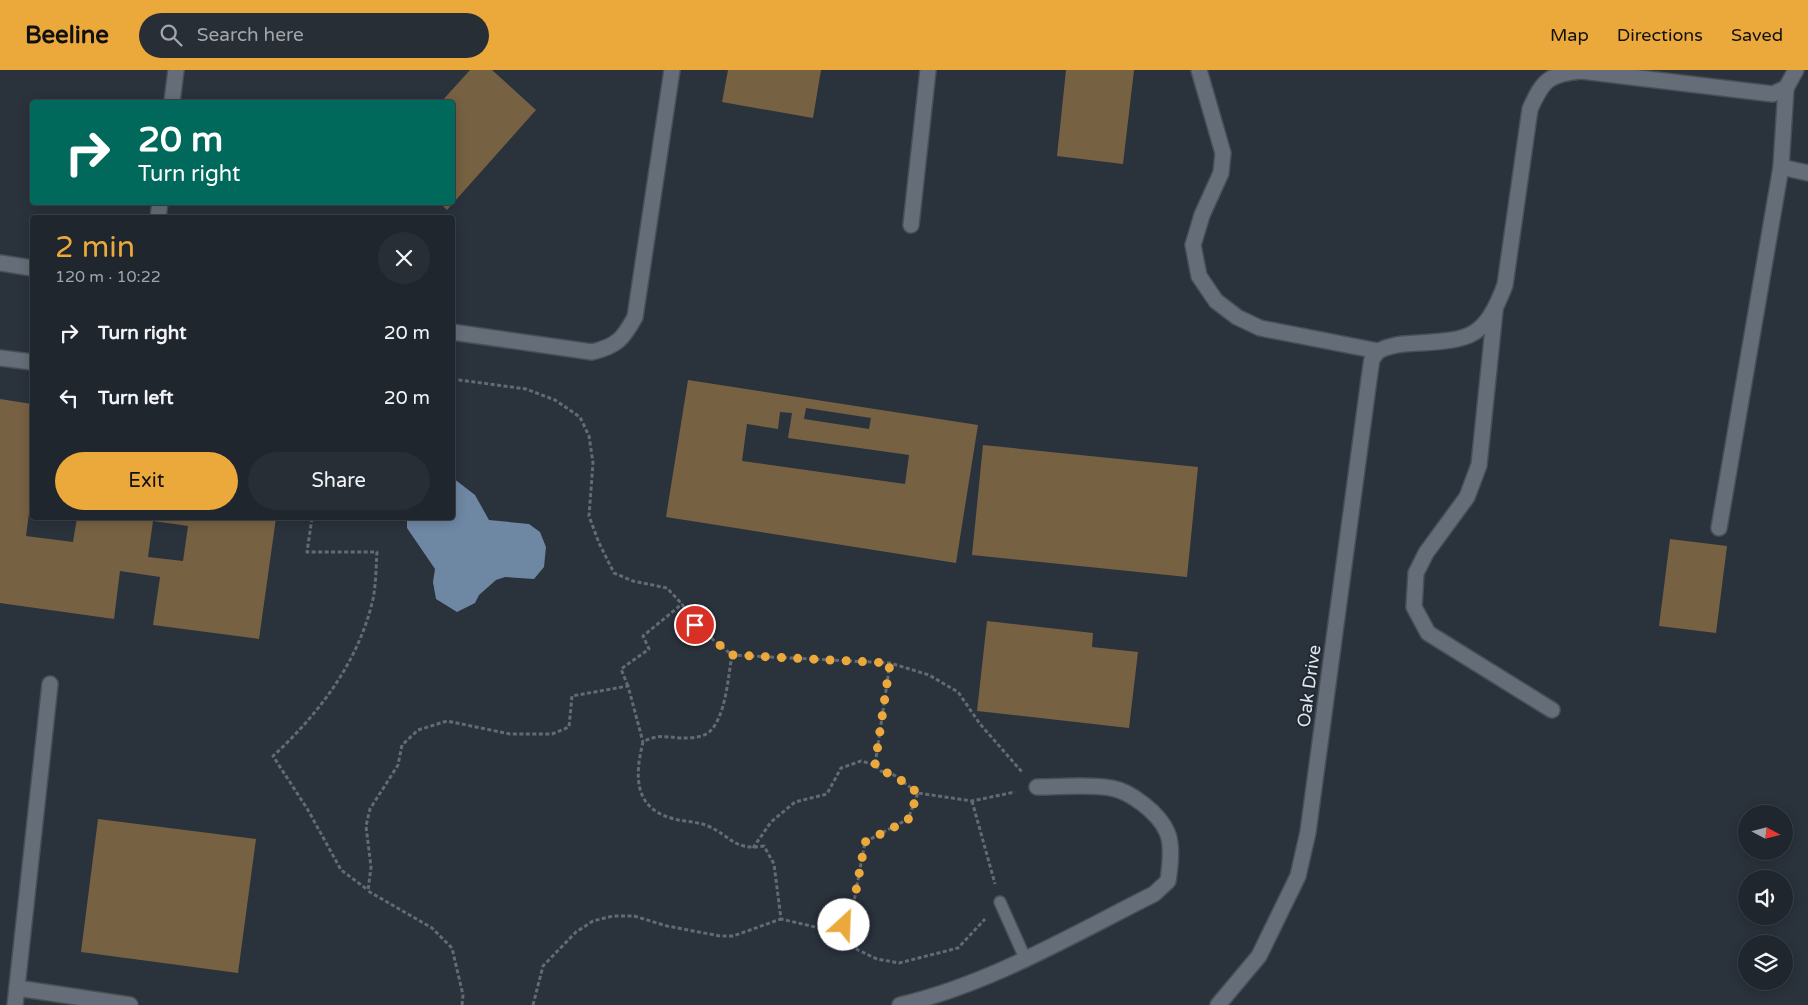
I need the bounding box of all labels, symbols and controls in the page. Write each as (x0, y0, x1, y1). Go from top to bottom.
search box (139, 13, 489, 58)
text: Beeline (25, 21, 109, 50)
icon: search (157, 21, 185, 49)
text: Search here (197, 24, 304, 46)
text: Map (1550, 24, 1589, 46)
text: Directions (1617, 24, 1703, 46)
text: Saved (1731, 24, 1783, 46)
text: 20 m (138, 119, 223, 161)
icon: right (55, 120, 120, 185)
text: Turn right (138, 161, 240, 187)
text: 2 min (55, 229, 135, 266)
button: close (378, 232, 430, 284)
text: 120 m · 10:22 (55, 267, 161, 287)
icon: right (55, 319, 83, 347)
text: Turn right (98, 322, 186, 344)
text: 20 m (384, 322, 430, 344)
icon: left (55, 384, 83, 412)
text: Turn left (98, 387, 174, 409)
text: 20 m (384, 387, 430, 409)
button: Exit (55, 452, 238, 510)
button: Share (248, 452, 430, 510)
pin (674, 604, 716, 646)
icon: arrive (681, 611, 709, 639)
street label: Oak Drive (1292, 643, 1326, 729)
north arrow (1738, 805, 1792, 860)
map controls (1738, 805, 1793, 990)
button: sound (1738, 870, 1793, 925)
position arrow (817, 898, 869, 950)
button: layers (1738, 935, 1793, 990)

